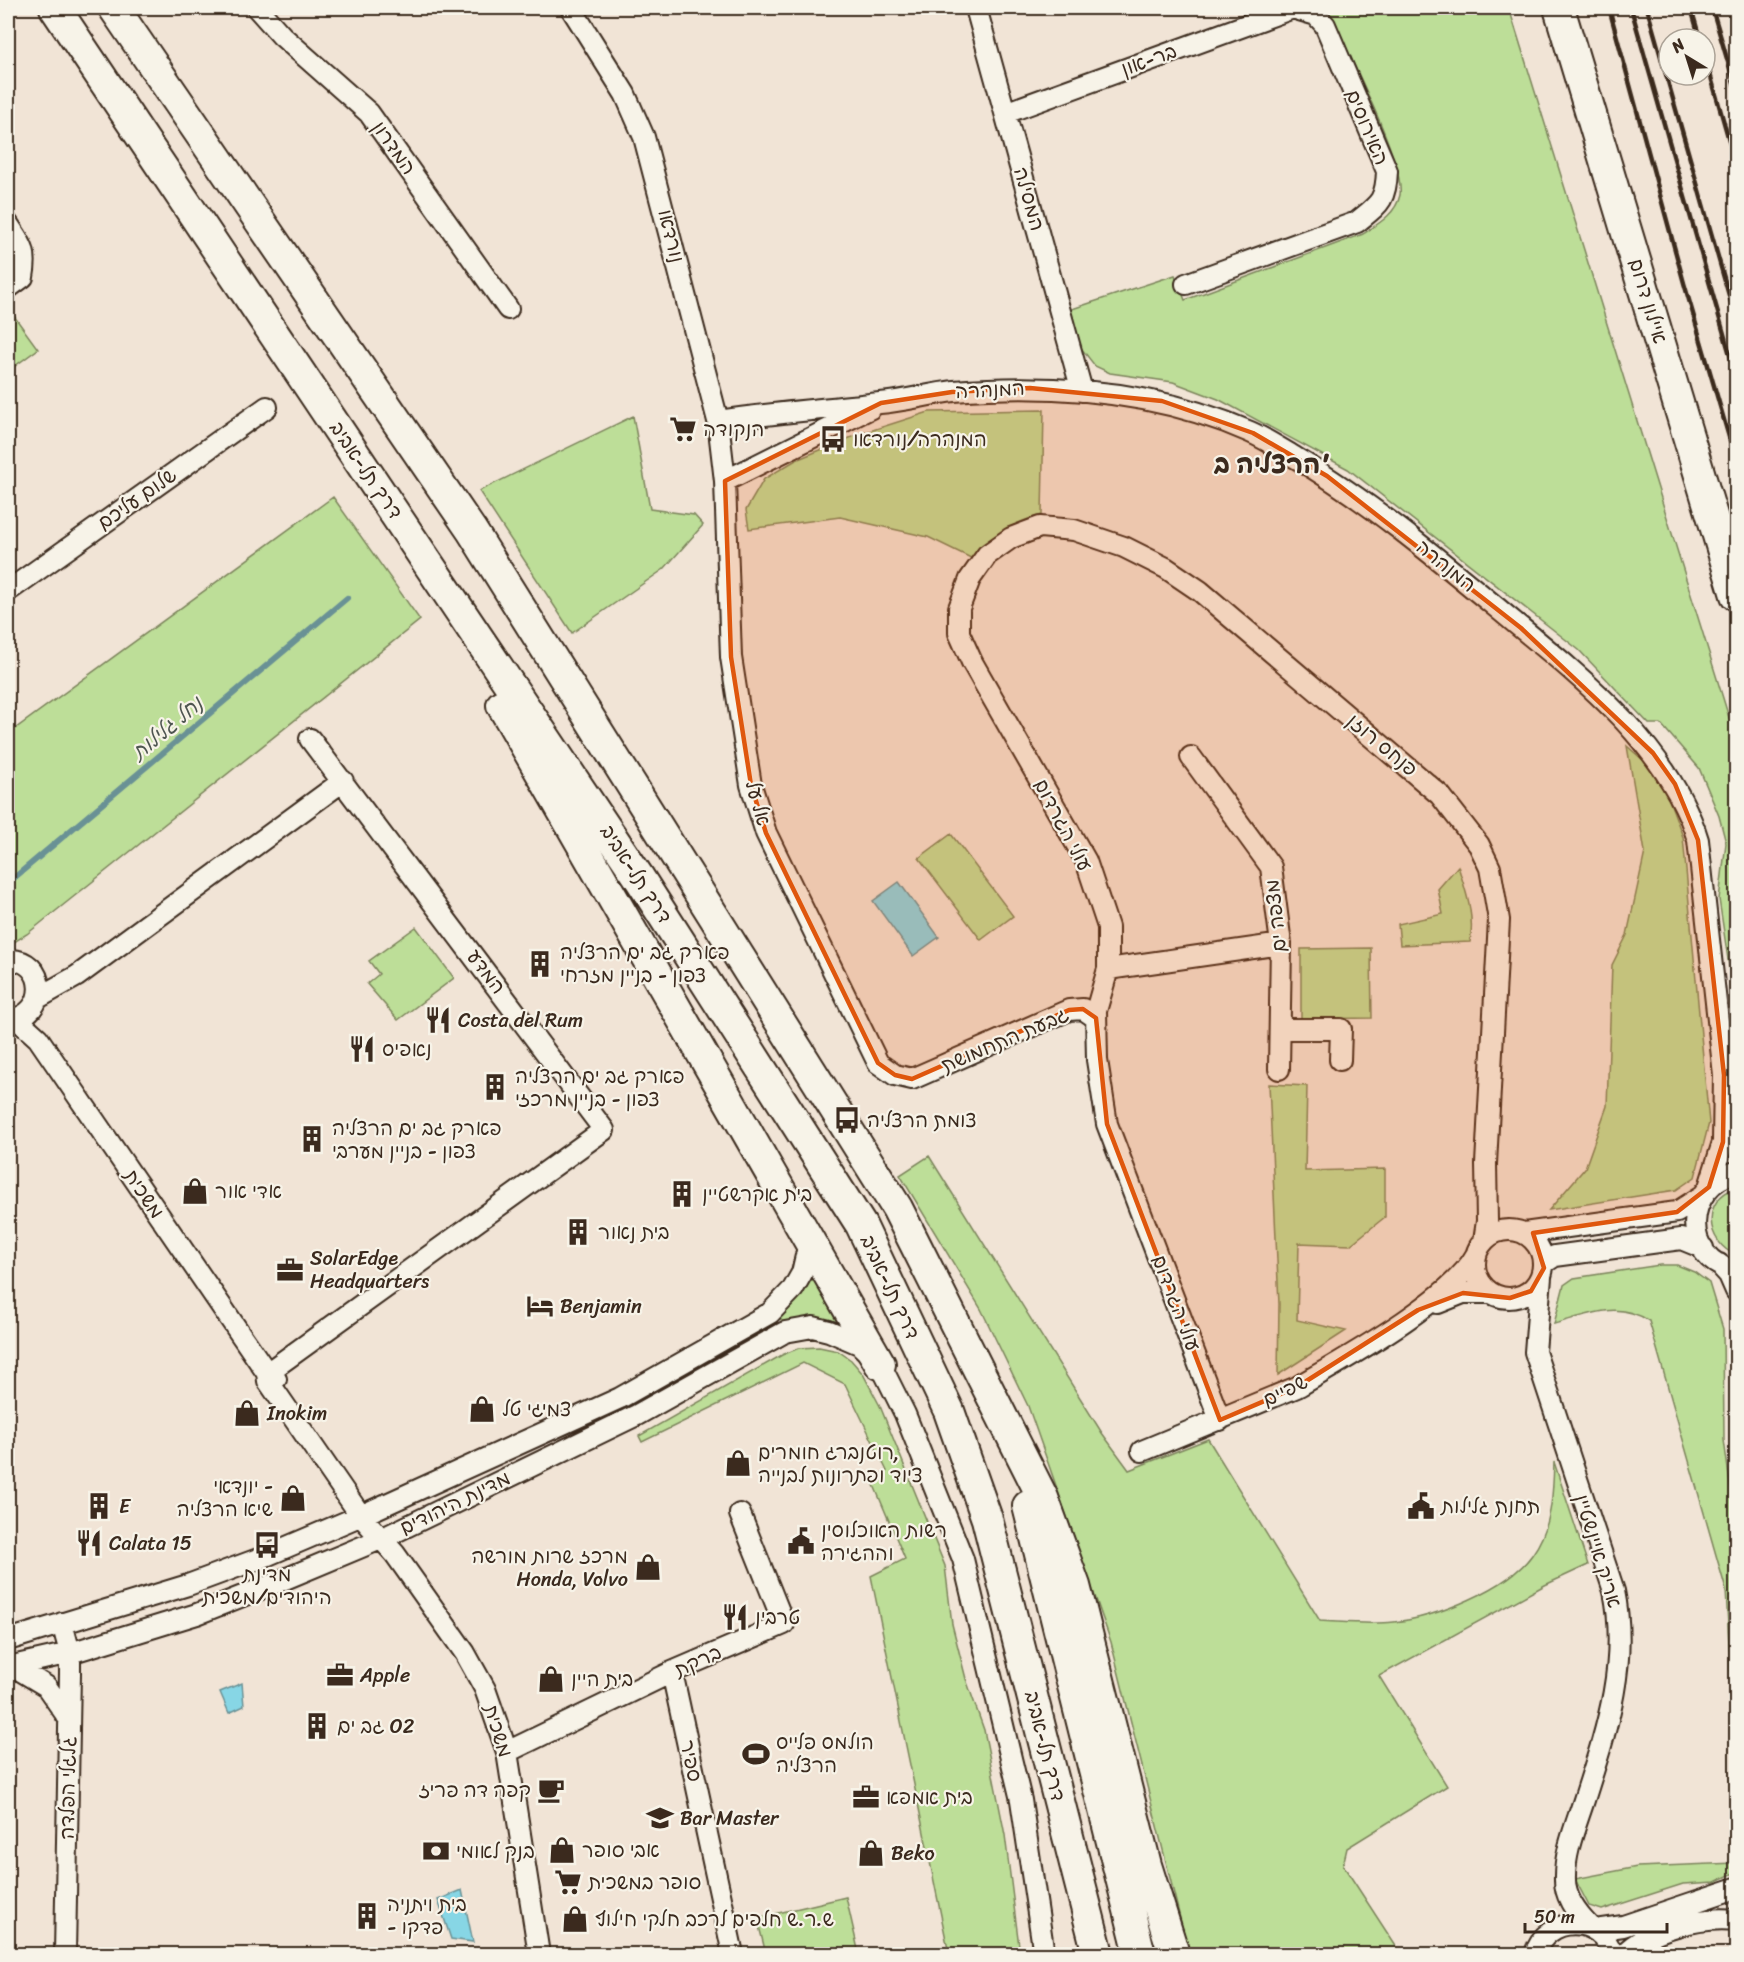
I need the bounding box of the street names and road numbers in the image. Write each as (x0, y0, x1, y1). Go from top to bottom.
street label: בר-און (1116, 34, 1182, 86)
street label: האירוסים (1335, 83, 1399, 171)
street label: המדרון (363, 113, 425, 183)
street label: המסילה (1003, 163, 1055, 235)
street label: נורדאו (647, 205, 695, 267)
street label: איילון דרום (1618, 254, 1678, 348)
street label: המנהרה (954, 371, 1026, 409)
street label: דרך תל-אביב (320, 413, 412, 527)
street label: שלום עליכם (90, 458, 184, 540)
street label: המנהרה (1408, 530, 1484, 602)
street label: פנחס רוזן (1338, 704, 1426, 786)
street label: עולי הגרדום (1024, 772, 1102, 878)
street label: אל על (735, 776, 781, 830)
street label: דרך תל-אביב (591, 817, 681, 931)
street label: מצפה ים (1255, 878, 1297, 954)
street label: המדע (457, 942, 515, 1002)
street label: גבעת התחמושת (935, 997, 1075, 1083)
street label: משכית (114, 1161, 174, 1226)
street label: דרך תל-אביב (850, 1229, 930, 1345)
street label: עולי הגרדום (1142, 1250, 1210, 1356)
street label: שפיים (1256, 1365, 1314, 1417)
street label: מדינת היהודים (393, 1461, 517, 1545)
street label: אריק איינשטיין (1564, 1490, 1632, 1612)
street label: ברקת (668, 1635, 727, 1687)
street label: דרך תל-אביב (1014, 1687, 1076, 1805)
street label: משכית (473, 1699, 523, 1762)
street label: גלגלי הפלדה (50, 1736, 86, 1840)
street label: ספיר (670, 1737, 712, 1785)

